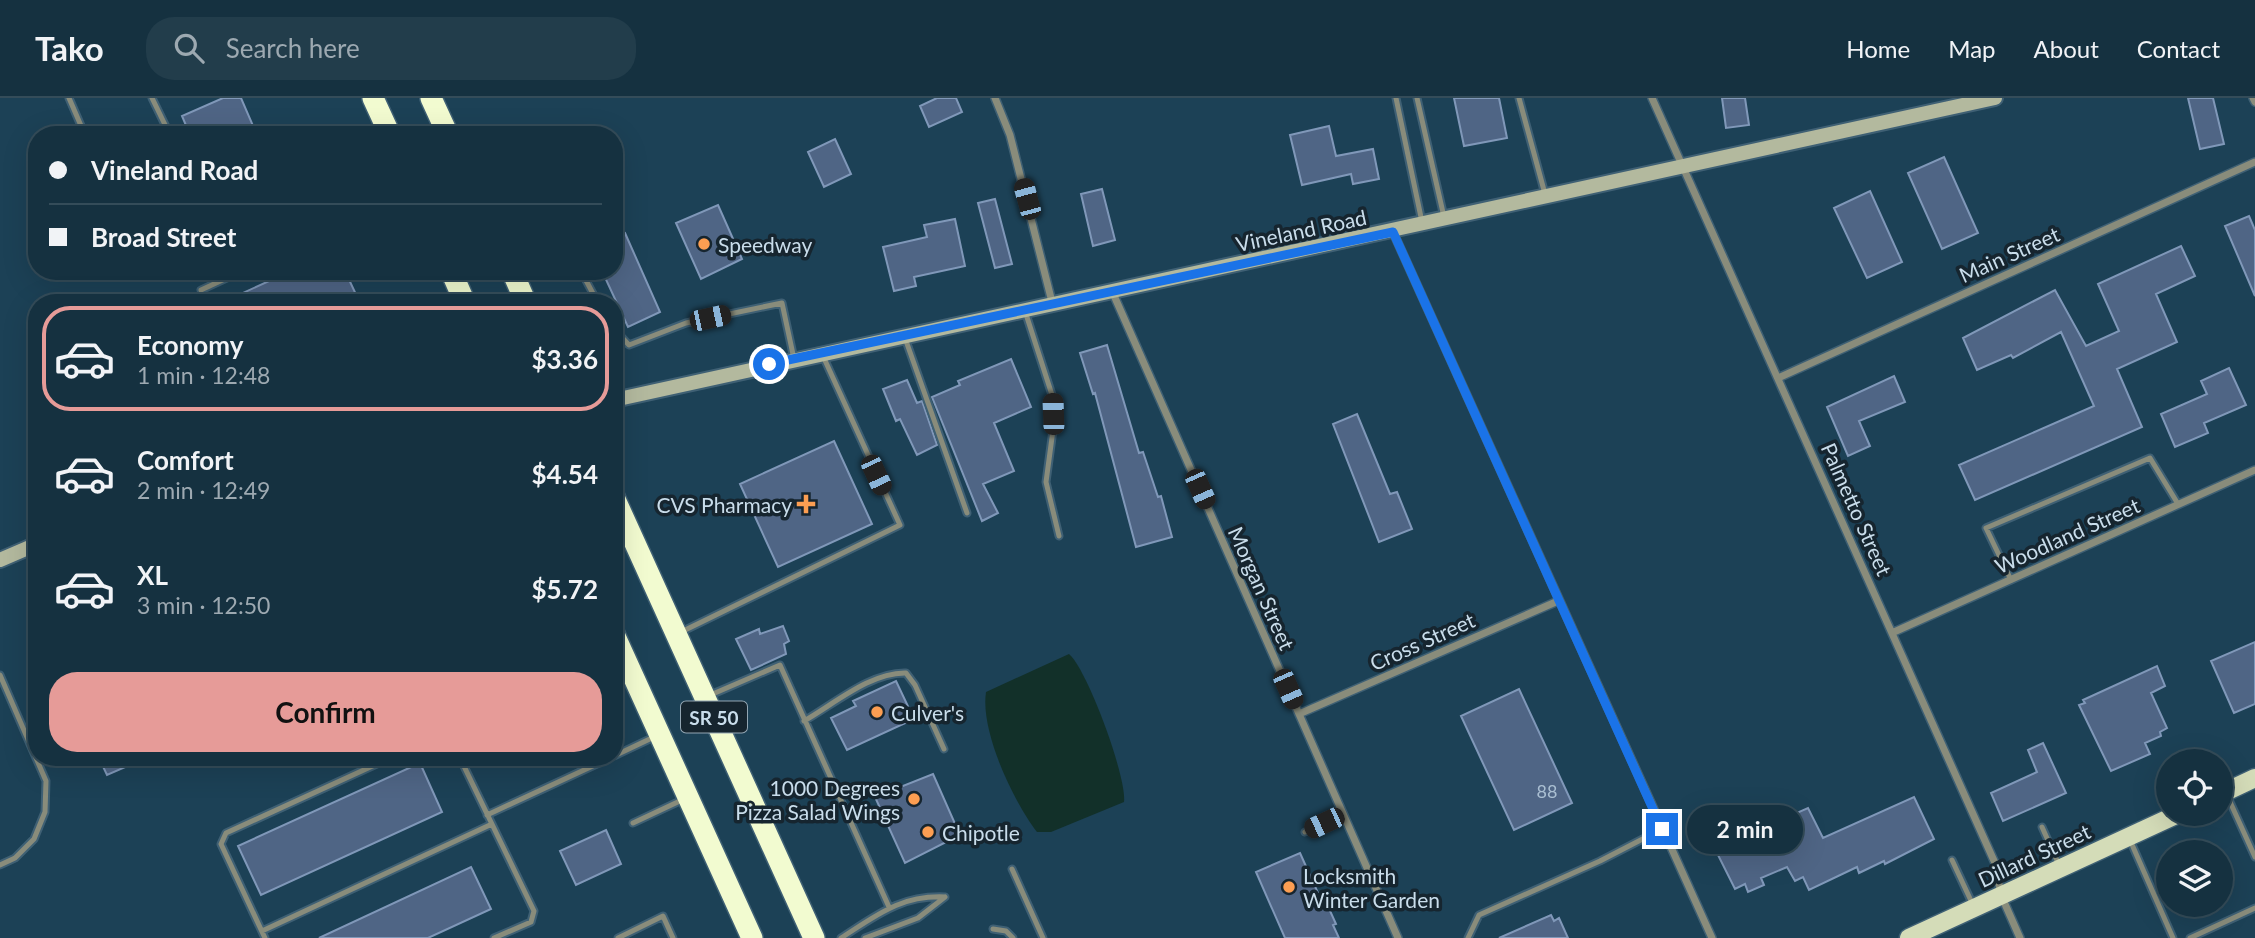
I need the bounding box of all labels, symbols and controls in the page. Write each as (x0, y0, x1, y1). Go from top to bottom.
search box (146, 17, 636, 80)
text: Tako (35, 28, 104, 68)
icon: search (170, 29, 208, 67)
text: Search here (226, 32, 360, 64)
text: Home (1846, 34, 1910, 63)
text: Map (1948, 34, 1996, 63)
text: About (2034, 34, 2099, 63)
text: Contact (2137, 34, 2220, 63)
text: Vineland Road (91, 154, 258, 186)
car (1012, 176, 1043, 222)
street label: Vineland Road (1233, 204, 1369, 256)
text: Broad Street (91, 221, 236, 253)
street label: Main Street (1955, 221, 2063, 287)
place label: Speedway (718, 232, 812, 257)
marker: Speedway (696, 236, 712, 252)
car (688, 303, 733, 333)
icon: car (53, 327, 116, 390)
text: Economy (137, 329, 243, 361)
text: $3.36 (532, 343, 598, 375)
route start (753, 348, 785, 380)
text: 1 min · 12:48 (137, 361, 270, 389)
car (1042, 393, 1065, 435)
street label: Palmetto Street (1817, 439, 1898, 580)
icon: car (53, 442, 116, 505)
text: Comfort (137, 444, 234, 476)
car (858, 452, 895, 498)
text: $4.54 (532, 458, 598, 490)
car (1182, 466, 1219, 512)
text: 2 min · 12:49 (137, 476, 270, 504)
place label: CVS Pharmacy (656, 492, 792, 517)
street label: Woodland Street (1991, 492, 2144, 578)
marker: CVS Pharmacy (798, 496, 814, 512)
street label: Morgan Street (1224, 523, 1300, 654)
icon: car (53, 557, 116, 620)
text: XL (137, 559, 168, 591)
text: $5.72 (532, 573, 598, 605)
text: 3 min · 12:50 (137, 591, 270, 619)
street label: Cross Street (1366, 607, 1479, 675)
car (1270, 666, 1307, 712)
button: Confirm (49, 672, 602, 752)
place label: Culver's (891, 700, 964, 725)
road number: SR 50 (681, 702, 747, 732)
marker: Culver's (869, 704, 885, 720)
map controls (2156, 749, 2233, 917)
button: locate (2156, 749, 2233, 826)
place label: 1000 Degrees Pizza Salad Wings (735, 775, 900, 824)
house number: 88 (1537, 780, 1557, 802)
marker: 1000 Degrees Pizza Salad Wings (906, 791, 922, 807)
callout: 2 min (1686, 804, 1802, 854)
car (1301, 805, 1348, 841)
route end (1646, 813, 1678, 845)
text: 2 min (1716, 815, 1774, 843)
street label: Dillard Street (1974, 818, 2094, 892)
place label: Chipotle (942, 820, 1020, 845)
marker: Chipotle (920, 824, 936, 840)
button: layers (2156, 840, 2233, 917)
place label: Locksmith Winter Garden (1303, 863, 1440, 912)
marker: Locksmith Winter Garden (1281, 879, 1297, 895)

